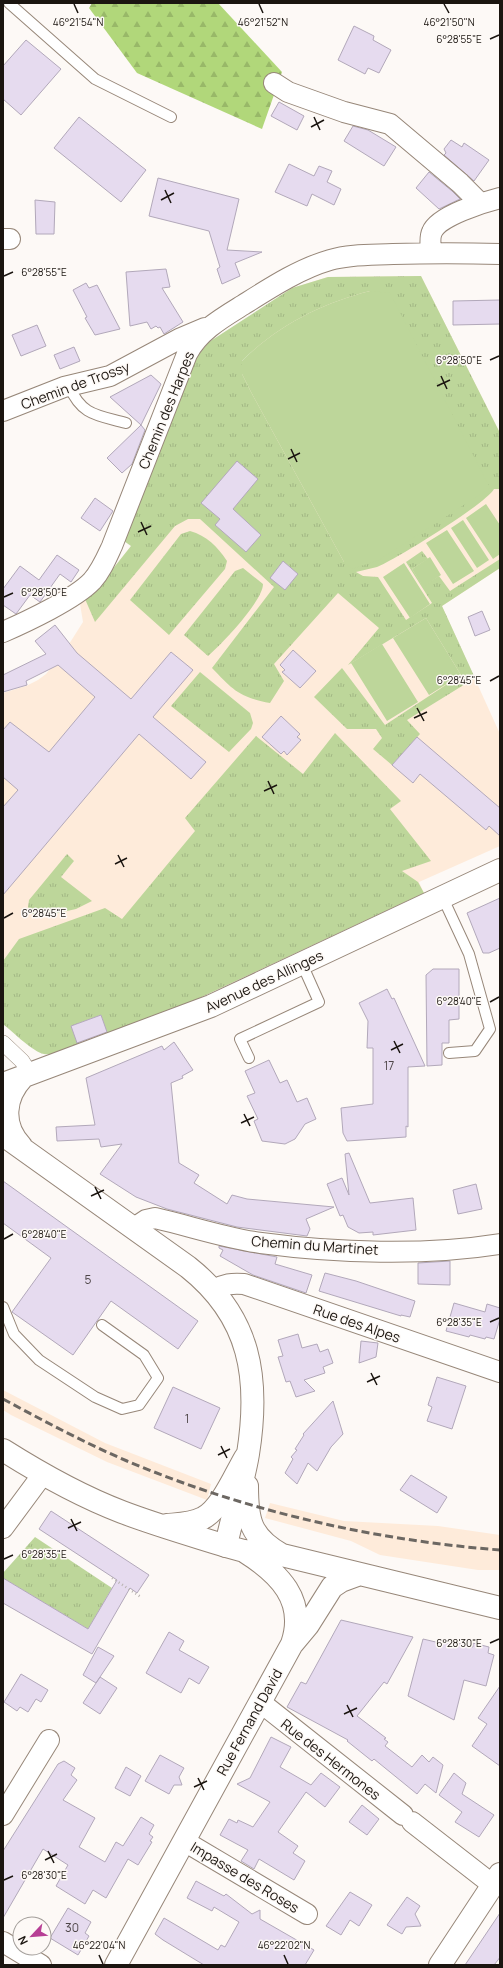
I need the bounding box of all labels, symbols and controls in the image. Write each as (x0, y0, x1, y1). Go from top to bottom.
text: 46°21'54"N (53, 15, 103, 29)
text: 46°21'52"N (238, 15, 288, 29)
text: 46°21'50"N (424, 15, 475, 29)
text: 6°28'55"E (436, 32, 482, 46)
text: 6°28'55"E (21, 265, 67, 279)
street label: Chemin des Harpes (134, 348, 198, 472)
text: 6°28'50"E (436, 353, 482, 367)
street label: Chemin de Trossy (18, 356, 133, 413)
text: 6°28'50"E (21, 585, 67, 599)
text: 6°28'45"E (437, 673, 482, 687)
text: 6°28'45"E (22, 906, 67, 920)
street label: Avenue des Allinges (202, 945, 326, 1017)
text: 6°28'40"E (437, 994, 482, 1008)
house number: 17 (384, 1057, 394, 1074)
text: 6°28'40"E (22, 1227, 67, 1241)
street label: Chemin du Martinet (251, 1231, 380, 1259)
house number: 5 (85, 1271, 92, 1288)
street label: Rue des Alpes (311, 1299, 403, 1347)
text: 6°28'35"E (436, 1315, 482, 1329)
house number: 1 (185, 1410, 189, 1427)
text: 6°28'35"E (21, 1547, 67, 1561)
text: 6°28'30"E (436, 1636, 482, 1650)
street label: Rue Fernand David (212, 1665, 286, 1779)
street label: Rue des Hermones (277, 1714, 385, 1804)
street label: Impasse des Roses (187, 1837, 303, 1917)
text: 6°28'30"E (21, 1868, 67, 1882)
north arrow (12, 1916, 52, 1956)
house number: 30 (65, 1919, 79, 1936)
text: N (14, 1934, 31, 1947)
text: 46°22'04"N (73, 1938, 125, 1952)
text: 46°22'02"N (258, 1938, 311, 1952)

